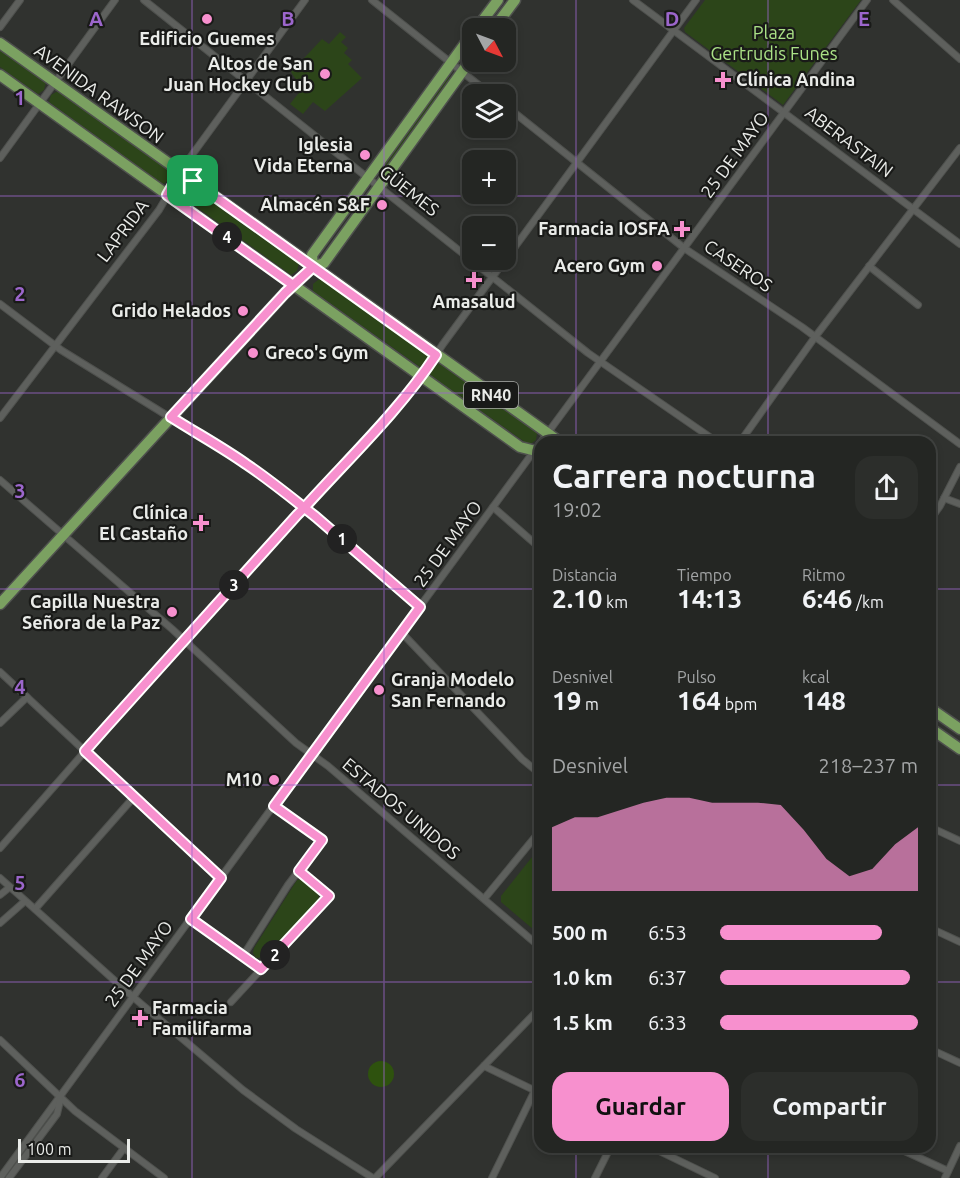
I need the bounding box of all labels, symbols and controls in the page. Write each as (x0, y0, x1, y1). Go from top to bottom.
text: A (89, 7, 103, 30)
text: B (281, 7, 295, 30)
text: D (665, 7, 679, 30)
text: E (858, 7, 870, 30)
marker: Edificio Guemes (200, 12, 214, 26)
north arrow (462, 18, 516, 72)
map controls (462, 18, 516, 270)
park label: Plaza Gertrudis Funes (710, 22, 838, 63)
place label: Edificio Guemes (139, 28, 275, 48)
street label: AVENIDA RAWSON (31, 40, 168, 147)
place label: Altos de San Juan Hockey Club (164, 53, 313, 94)
marker: Altos de San Juan Hockey Club (318, 67, 332, 81)
place label: Clínica Andina (736, 69, 855, 89)
marker: Clínica Andina (714, 71, 732, 89)
button: layers (462, 84, 516, 138)
text: 1 (14, 86, 26, 109)
street label: ABERASTAIN (802, 102, 897, 181)
street label: 25 DE MAYO (696, 108, 772, 201)
place label: Iglesia Vida Eterna (254, 134, 353, 175)
marker: Iglesia Vida Eterna (358, 148, 372, 162)
button: + (462, 150, 516, 204)
pin (167, 155, 218, 206)
street label: GÜEMES (376, 161, 443, 219)
icon: arrive (176, 164, 209, 197)
place label: Almacén S&F (260, 194, 370, 214)
street label: LAPRIDA (92, 195, 152, 265)
marker: Almacén S&F (375, 198, 389, 212)
button: − (462, 216, 516, 270)
place label: Farmacia IOSFA (538, 218, 670, 238)
pin: 4 (212, 222, 242, 252)
marker: Farmacia IOSFA (675, 222, 689, 236)
text: 4 (222, 228, 232, 246)
street label: CASEROS (701, 235, 776, 295)
place label: Acero Gym (554, 255, 645, 275)
marker: Acero Gym (650, 259, 664, 273)
marker: Amasalud (465, 271, 483, 289)
text: 2 (14, 282, 26, 305)
place label: Amasalud (433, 291, 515, 311)
place label: Grido Helados (111, 300, 231, 320)
marker: Grido Helados (236, 304, 250, 318)
place label: Greco's Gym (265, 342, 369, 362)
marker: Greco's Gym (246, 346, 260, 360)
road number: RN40 (464, 382, 518, 408)
button: share (855, 456, 918, 519)
text: Carrera nocturna (552, 457, 816, 494)
text: 3 (14, 479, 26, 502)
street label: 25 DE MAYO (409, 497, 485, 590)
text: 19:02 (552, 498, 602, 521)
place label: Clínica El Castaño (99, 502, 188, 543)
marker: Clínica El Castaño (192, 514, 210, 532)
pin: 1 (327, 524, 357, 554)
text: 1 (337, 530, 347, 548)
text: Distancia (552, 566, 617, 584)
text: Tiempo (677, 566, 732, 584)
text: Ritmo (802, 566, 845, 584)
pin: 3 (219, 570, 249, 600)
text: 3 (229, 576, 239, 594)
text: 2.10 (552, 584, 602, 613)
text: 14:13 (677, 584, 742, 613)
text: 6:46 (802, 584, 852, 613)
place label: Capilla Nuestra Señora de la Paz (22, 591, 160, 632)
text: km (602, 593, 628, 611)
text: /km (852, 593, 884, 611)
marker: Capilla Nuestra Señora de la Paz (165, 605, 179, 619)
text: Desnivel (552, 668, 613, 686)
text: Pulso (677, 668, 716, 686)
text: kcal (802, 668, 830, 686)
place label: Granja Modelo San Fernando (391, 669, 514, 710)
text: 4 (14, 675, 26, 698)
marker: Granja Modelo San Fernando (372, 683, 386, 697)
text: 19 (552, 686, 581, 715)
text: 164 (677, 686, 721, 715)
text: 148 (802, 686, 846, 715)
text: m (581, 695, 599, 713)
text: bpm (721, 695, 757, 713)
street label: ESTADOS UNIDOS (339, 754, 464, 863)
text: Desnivel (552, 754, 628, 777)
text: 218–237 m (819, 754, 918, 777)
place label: M10 (226, 769, 262, 789)
marker: M10 (267, 773, 281, 787)
text: 5 (14, 871, 26, 894)
street label: 25 DE MAYO (100, 917, 176, 1010)
text: 500 m (552, 921, 608, 944)
text: 6:53 (648, 921, 687, 944)
pin: 2 (260, 940, 290, 970)
text: 2 (270, 946, 280, 964)
text: 1.0 km (552, 966, 613, 989)
text: 6:37 (648, 966, 687, 989)
place label: Farmacia Familifarma (152, 997, 252, 1038)
marker: Farmacia Familifarma (133, 1011, 147, 1025)
text: 1.5 km (552, 1011, 613, 1034)
text: 6:33 (648, 1011, 687, 1034)
text: 6 (14, 1068, 26, 1091)
button: Guardar (552, 1072, 729, 1141)
button: Compartir (741, 1072, 918, 1141)
scale bar (18, 1136, 130, 1164)
text: 100 m (27, 1140, 72, 1158)

